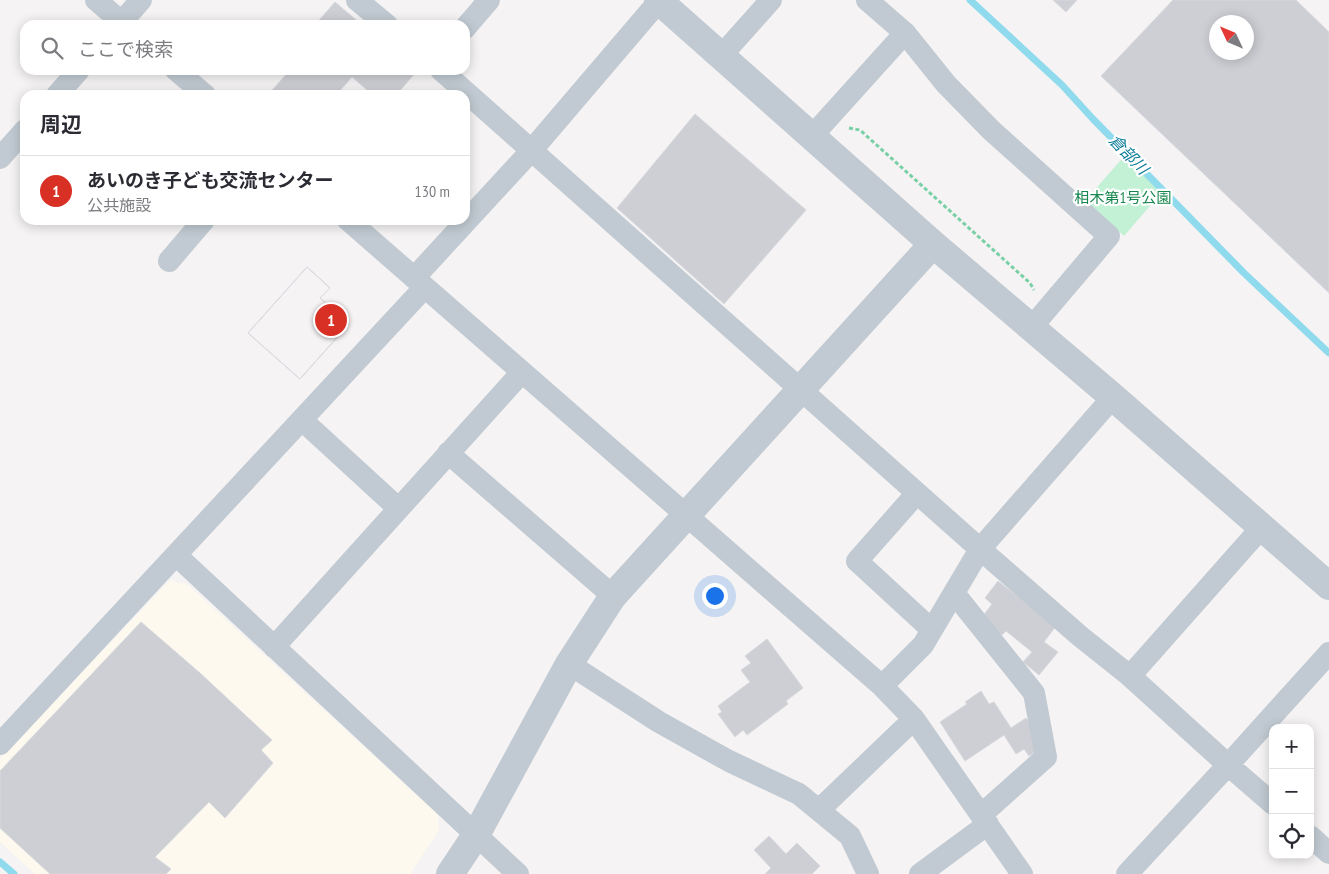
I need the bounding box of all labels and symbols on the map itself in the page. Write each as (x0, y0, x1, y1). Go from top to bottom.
north arrow (1209, 15, 1254, 60)
water label: 倉部川 (1105, 130, 1154, 180)
park label: 相木第1号公園 (1075, 188, 1171, 207)
pin: 1 (315, 301, 347, 339)
your location (702, 583, 728, 609)

